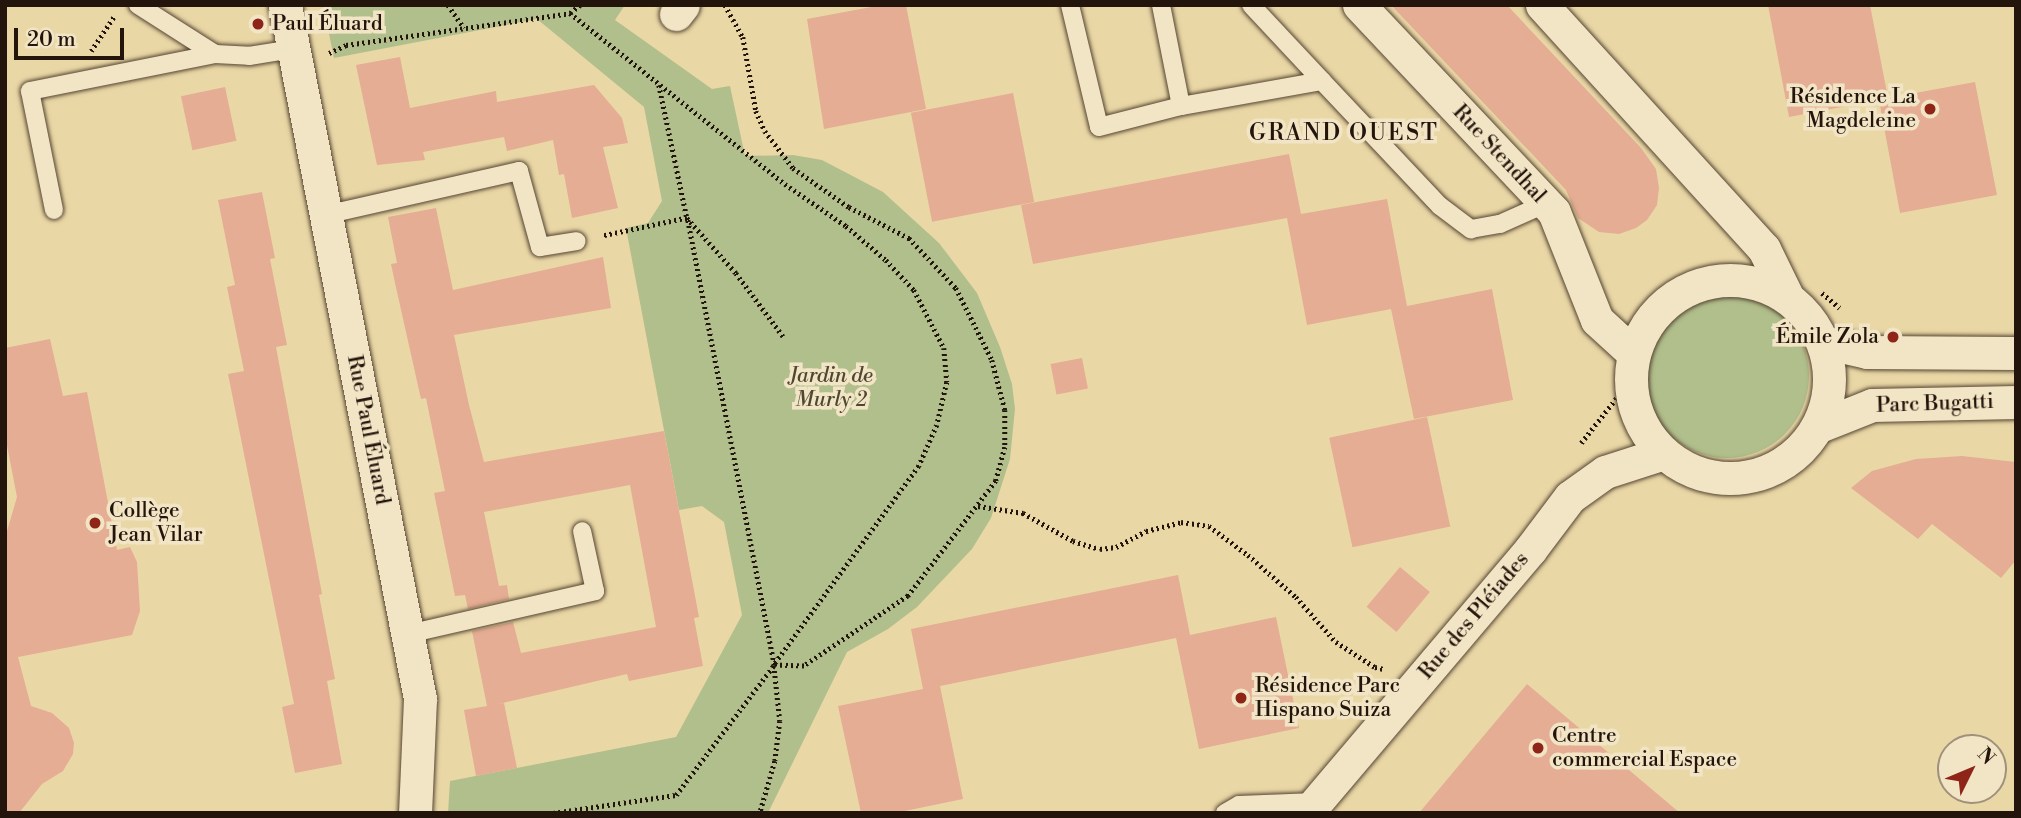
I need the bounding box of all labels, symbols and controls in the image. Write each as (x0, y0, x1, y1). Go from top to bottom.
place label: Paul Éluard (272, 11, 383, 37)
scale bar (18, 14, 128, 58)
marker: Paul Éluard (250, 16, 266, 32)
text: 20 m (27, 27, 76, 53)
place label: Résidence La Magdeleine (1790, 84, 1916, 134)
street label: Rue Stendhal (1447, 100, 1551, 208)
marker: Résidence La Magdeleine (1922, 101, 1938, 117)
district label: GRAND OUEST (1250, 119, 1438, 147)
place label: Émile Zola (1776, 324, 1879, 350)
marker: Émile Zola (1885, 329, 1901, 345)
street label: Rue Paul Éluard (341, 353, 395, 507)
park label: Jardin de Murly 2 (789, 363, 873, 413)
street label: Parc Bugatti (1876, 389, 1994, 419)
place label: Collège Jean Vilar (109, 498, 203, 548)
marker: Collège Jean Vilar (87, 515, 103, 531)
street label: Rue des Pléiades (1414, 547, 1534, 685)
place label: Résidence Parc Hispano Suiza (1255, 673, 1400, 723)
marker: Résidence Parc Hispano Suiza (1233, 690, 1249, 706)
place label: Centre commercial Espace (1552, 723, 1737, 773)
north arrow (1937, 734, 2007, 804)
marker: Centre commercial Espace (1530, 740, 1546, 756)
text: N (1972, 742, 2000, 770)

